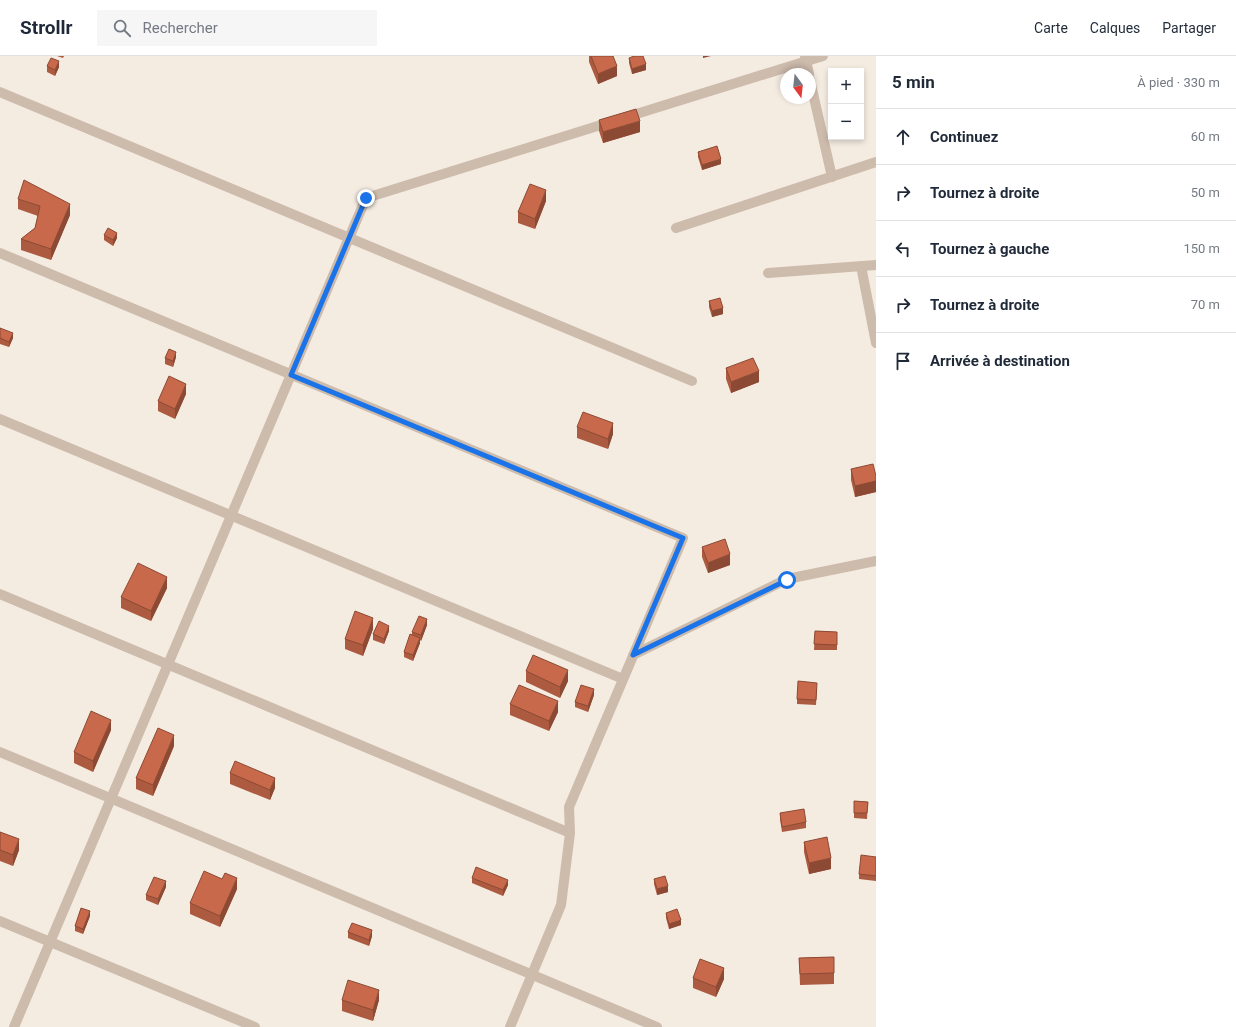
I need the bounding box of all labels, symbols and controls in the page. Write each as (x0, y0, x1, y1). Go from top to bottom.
search box (97, 10, 377, 46)
text: Strollr (20, 16, 73, 39)
icon: search (111, 17, 133, 39)
text: Rechercher (143, 19, 218, 37)
text: Carte (1034, 20, 1068, 36)
text: Calques (1090, 20, 1140, 36)
text: Partager (1162, 20, 1216, 36)
north arrow (780, 68, 816, 104)
map controls (828, 68, 864, 140)
button: + (828, 68, 864, 104)
text: 5 min (892, 72, 935, 92)
text: À pied · 330 m (1137, 75, 1220, 90)
button: − (828, 104, 864, 140)
icon: ahead (892, 126, 914, 148)
text: Continuez (930, 128, 998, 146)
text: 60 m (1191, 129, 1220, 144)
icon: right (892, 182, 914, 204)
text: Tournez à droite (930, 184, 1039, 202)
text: 50 m (1191, 185, 1220, 200)
route end (357, 189, 375, 207)
icon: left (892, 238, 914, 260)
text: Tournez à gauche (930, 240, 1049, 258)
text: 150 m (1183, 241, 1220, 256)
icon: right (892, 294, 914, 316)
text: Tournez à droite (930, 296, 1039, 314)
text: 70 m (1191, 297, 1220, 312)
icon: arrive (892, 350, 914, 372)
text: Arrivée à destination (930, 352, 1070, 370)
route start (778, 571, 796, 589)

